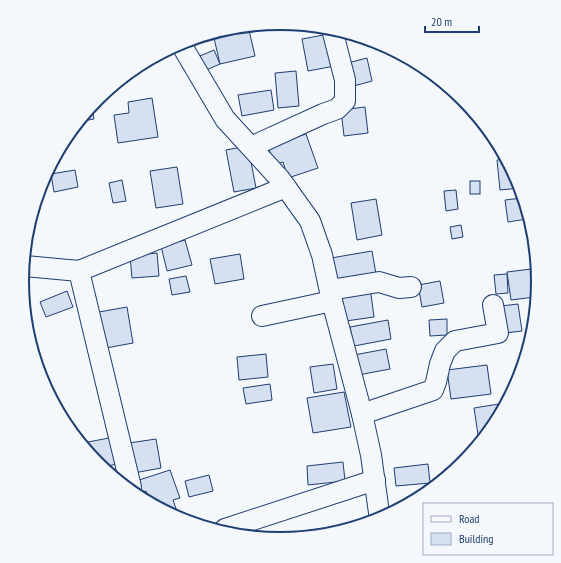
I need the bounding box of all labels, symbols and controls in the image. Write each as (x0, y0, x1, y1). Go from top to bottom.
scale bar (425, 8, 479, 34)
text: 20 m (431, 14, 452, 29)
legend (423, 503, 553, 555)
text: Road (459, 511, 479, 526)
text: Building (459, 531, 494, 546)

